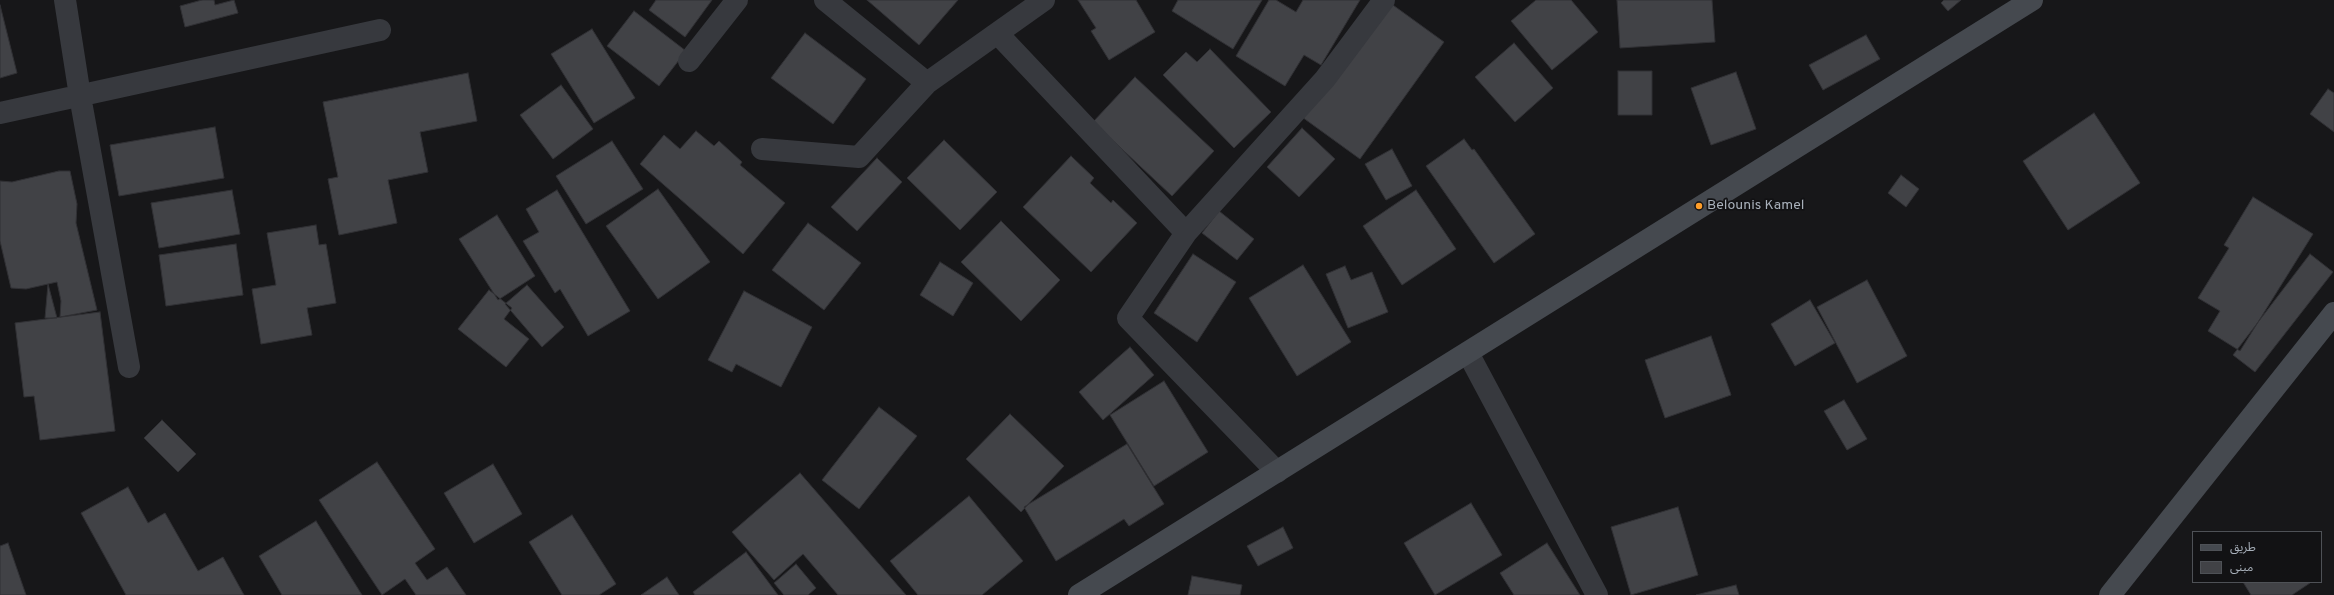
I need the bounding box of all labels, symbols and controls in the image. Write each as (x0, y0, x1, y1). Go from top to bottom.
place label: Belounis Kamel (1707, 198, 1804, 214)
marker: Belounis Kamel (1694, 201, 1704, 211)
legend (2192, 531, 2322, 583)
text: طريق (2230, 540, 2256, 556)
text: مبنى (2230, 560, 2253, 576)

